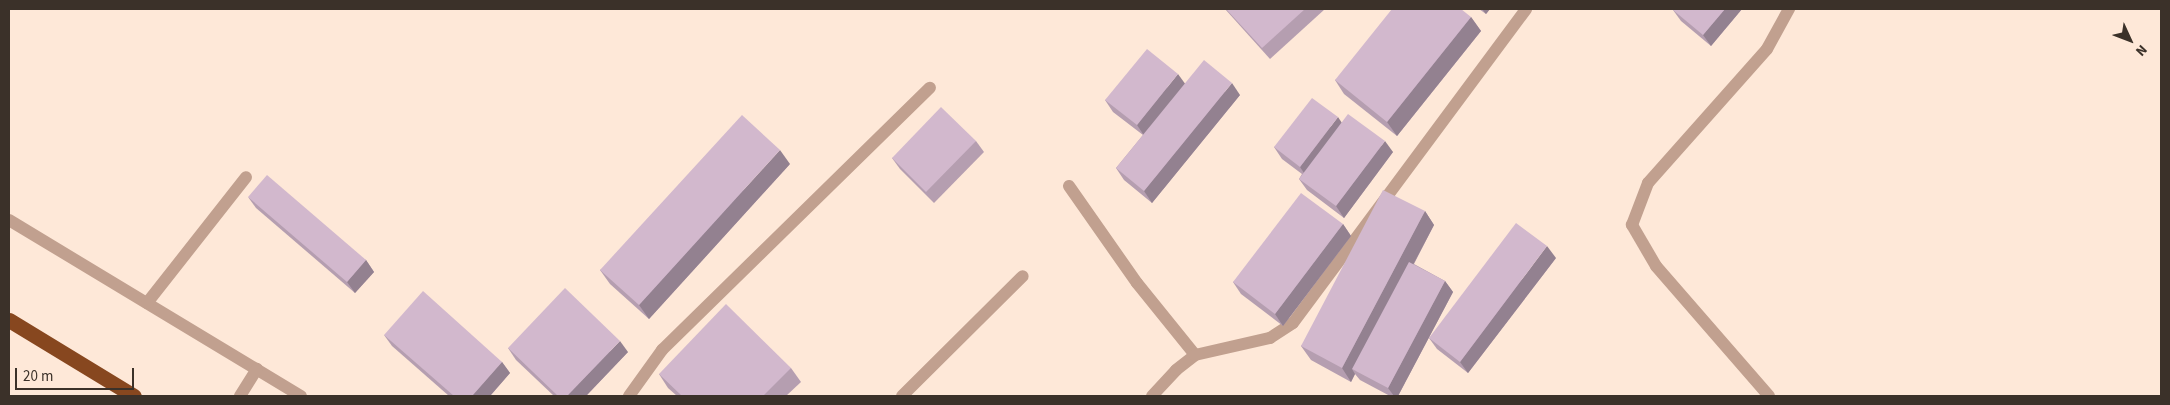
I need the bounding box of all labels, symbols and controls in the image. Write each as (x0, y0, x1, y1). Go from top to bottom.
north arrow (2105, 15, 2155, 65)
text: N (2130, 40, 2151, 60)
scale bar (18, 358, 136, 390)
text: 20 m (23, 366, 53, 387)

